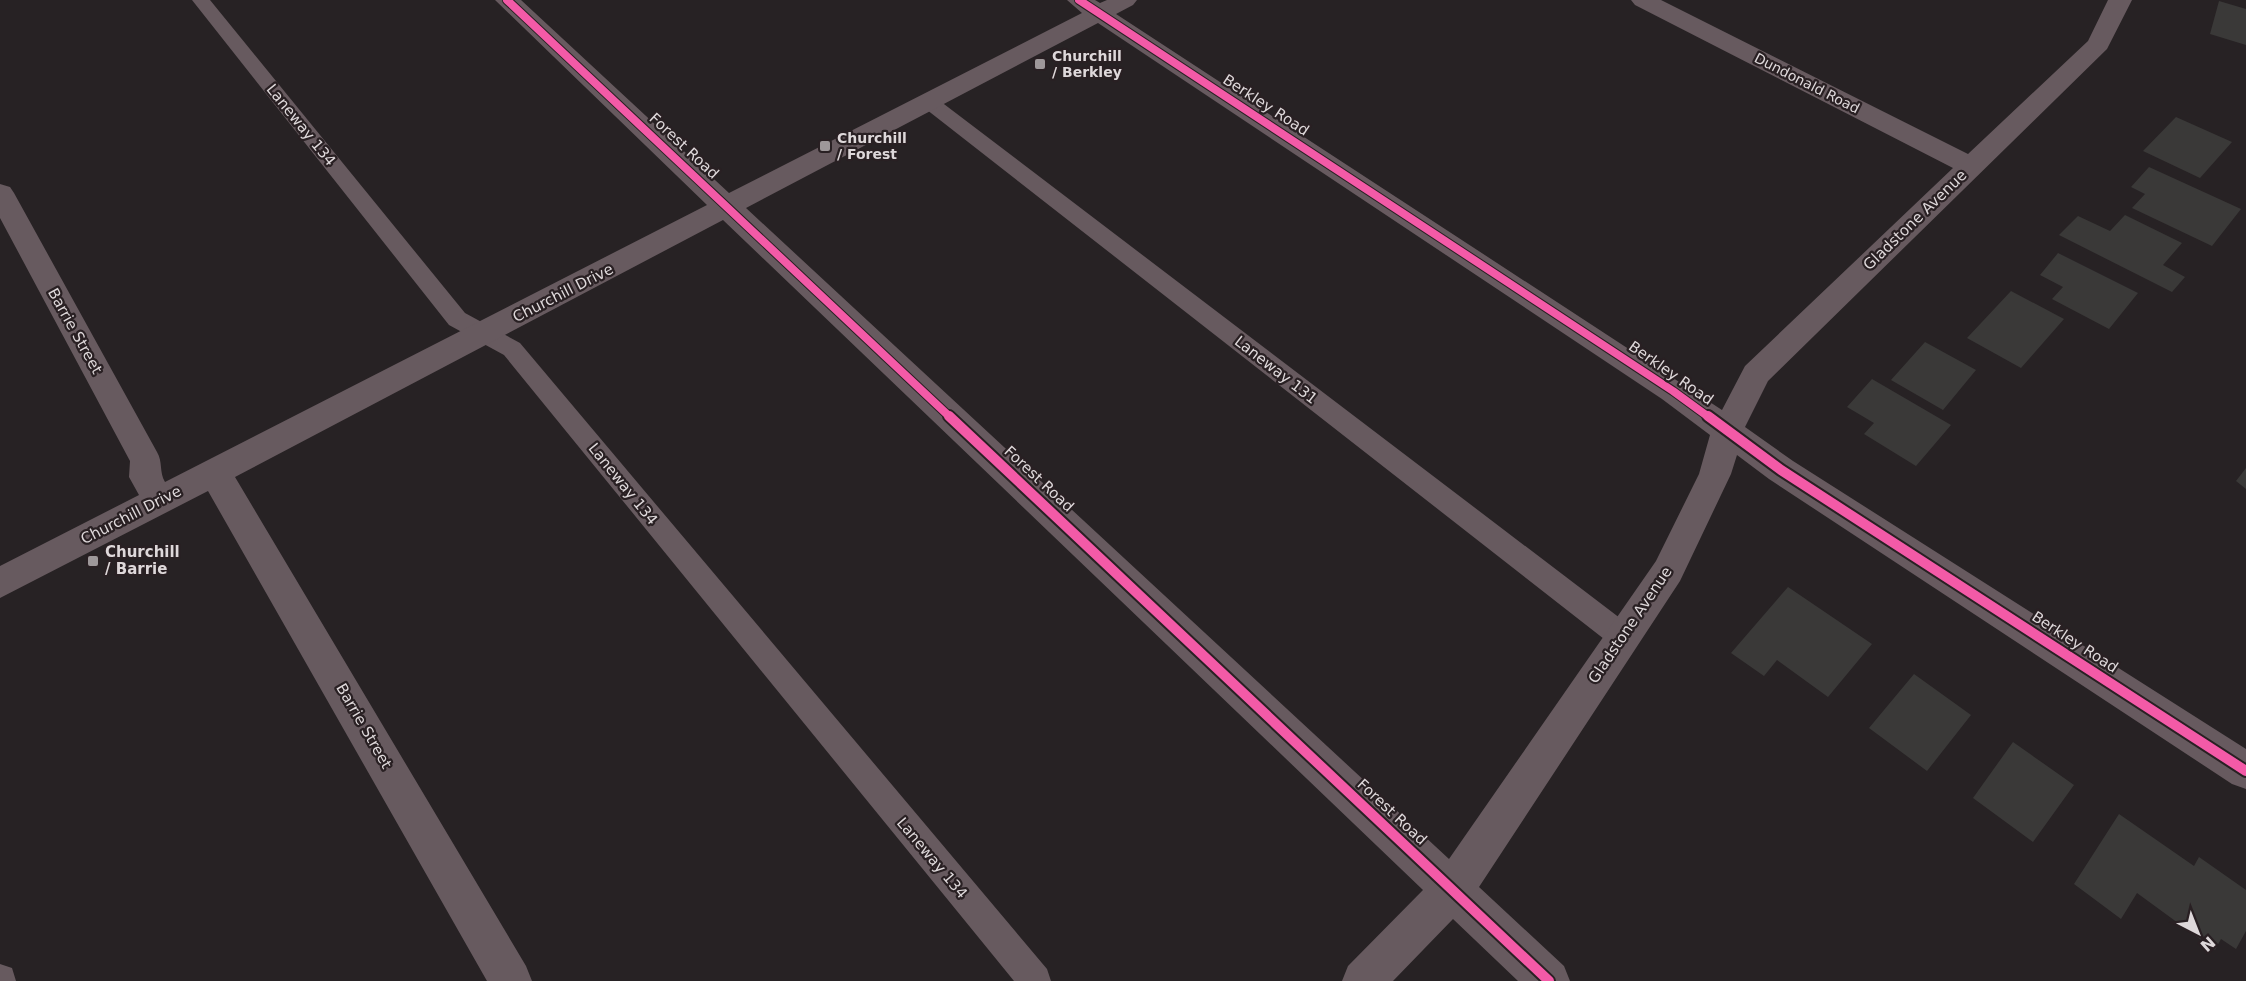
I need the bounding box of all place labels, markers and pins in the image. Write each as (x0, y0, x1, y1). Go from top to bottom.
place label: Churchill / Berkley (1052, 48, 1122, 80)
marker: Churchill / Berkley (1033, 57, 1047, 71)
place label: Churchill / Forest (837, 130, 907, 162)
marker: Churchill / Forest (818, 139, 832, 153)
place label: Churchill / Barrie (105, 543, 180, 578)
marker: Churchill / Barrie (86, 554, 100, 568)

